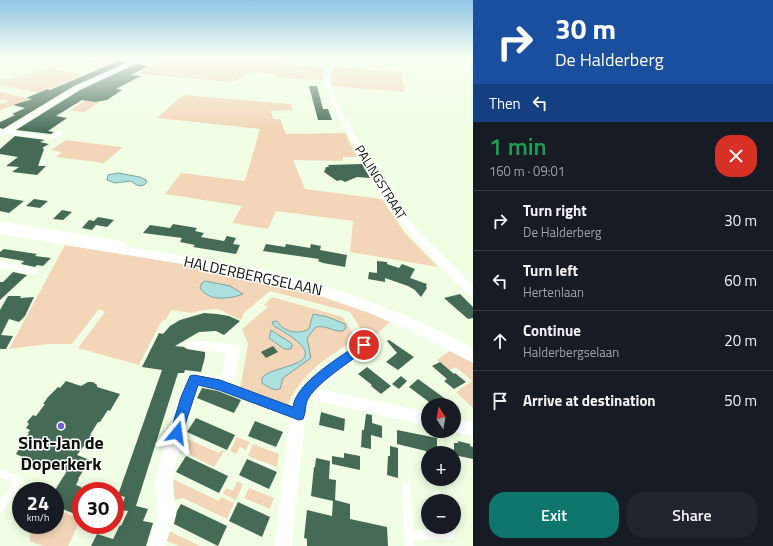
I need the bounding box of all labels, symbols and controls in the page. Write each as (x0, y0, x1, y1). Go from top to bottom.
text: 30 m (555, 7, 616, 50)
icon: right (489, 16, 541, 68)
text: De Halderberg (555, 46, 664, 73)
text: Then (489, 92, 521, 115)
icon: left (529, 92, 551, 114)
text: 1 min (489, 128, 547, 164)
button: close (715, 135, 757, 177)
street label: PALINGSTRAAT (350, 141, 412, 223)
text: 160 m · 09:01 (489, 161, 565, 181)
text: Turn right (523, 199, 587, 222)
text: 30 m (724, 209, 757, 232)
icon: right (489, 210, 511, 232)
text: De Halderberg (523, 222, 602, 242)
street label: HALDERBERGSELAAN (182, 250, 325, 301)
text: Turn left (523, 259, 578, 282)
text: 60 m (724, 269, 757, 292)
icon: left (489, 270, 511, 292)
text: Hertenlaan (523, 282, 584, 302)
text: Continue (523, 319, 581, 342)
pin (347, 328, 381, 362)
text: 20 m (724, 329, 757, 352)
icon: ahead (489, 330, 511, 352)
icon: arrive (353, 334, 375, 356)
text: Halderbergselaan (523, 342, 619, 362)
text: Arrive at destination (523, 389, 656, 412)
text: 50 m (724, 389, 757, 412)
icon: arrive (489, 390, 511, 412)
north arrow (421, 398, 461, 438)
map controls (421, 398, 461, 534)
position arrow (156, 412, 198, 454)
marker: Sint-Jan de Doperkerk (56, 421, 66, 431)
place label: Sint-Jan de Doperkerk (18, 429, 104, 477)
button: + (421, 446, 461, 486)
speed limit sign: 30 (72, 482, 124, 534)
text: 24 (27, 487, 49, 518)
button: Exit (489, 492, 619, 538)
button: Share (627, 492, 757, 538)
button: − (421, 494, 461, 534)
text: km/h (27, 510, 49, 525)

